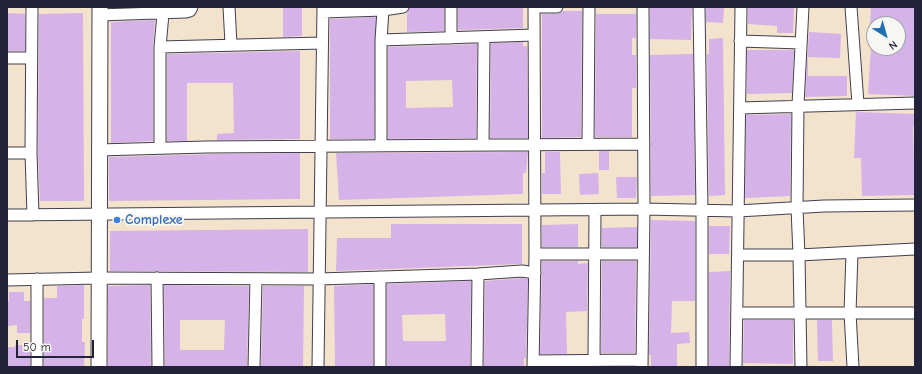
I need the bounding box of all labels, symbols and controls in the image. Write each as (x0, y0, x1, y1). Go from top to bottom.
north arrow (866, 16, 906, 56)
text: N (886, 38, 900, 53)
place label: Complexe (125, 212, 183, 228)
marker: Complexe (112, 215, 122, 225)
scale bar (18, 332, 96, 358)
text: 50 m (23, 340, 51, 354)

